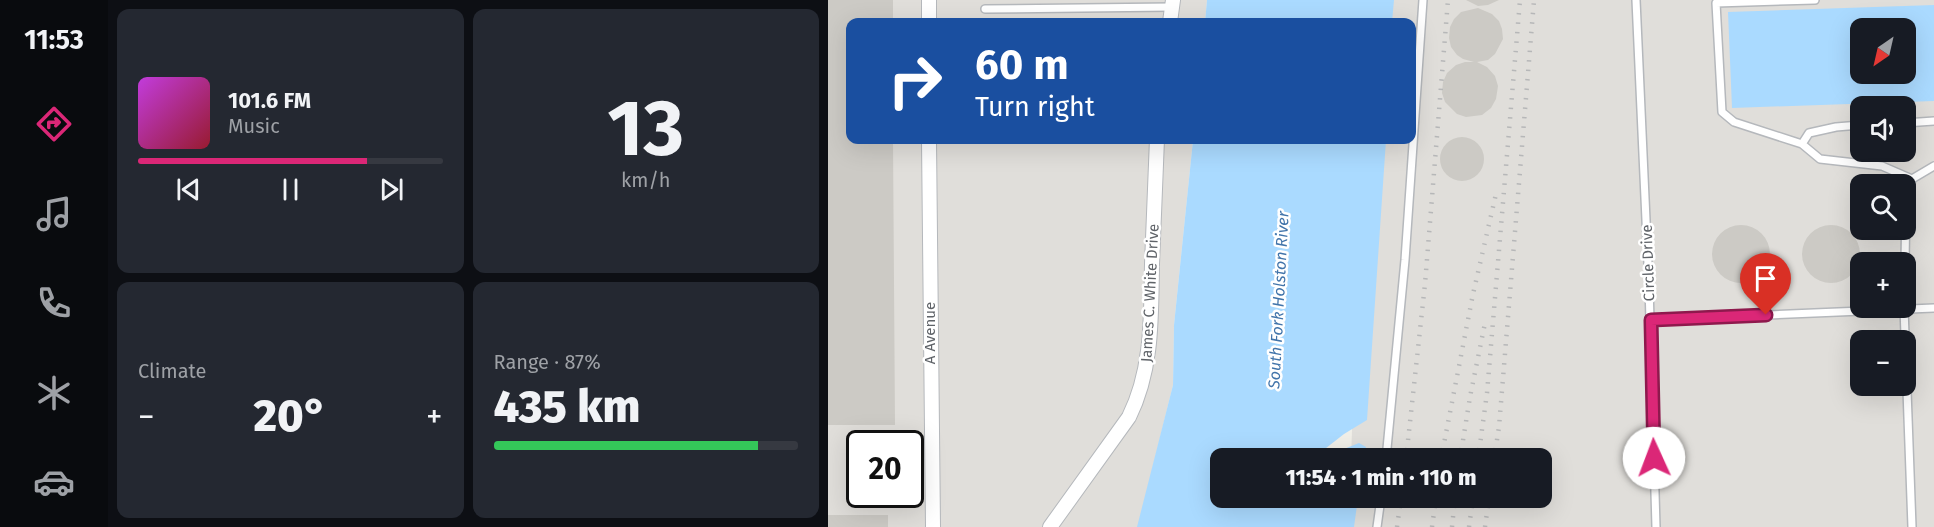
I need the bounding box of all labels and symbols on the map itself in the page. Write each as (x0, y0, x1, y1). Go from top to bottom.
north arrow (1850, 18, 1916, 84)
water label: South Fork Holston River (1264, 210, 1293, 390)
street label: James C. White Drive (1137, 223, 1163, 363)
street label: Circle Drive (1638, 224, 1658, 302)
pin (1740, 253, 1791, 315)
street label: A Avenue (921, 302, 939, 364)
position arrow (1622, 426, 1686, 490)
speed limit sign: 20 (846, 430, 924, 508)

